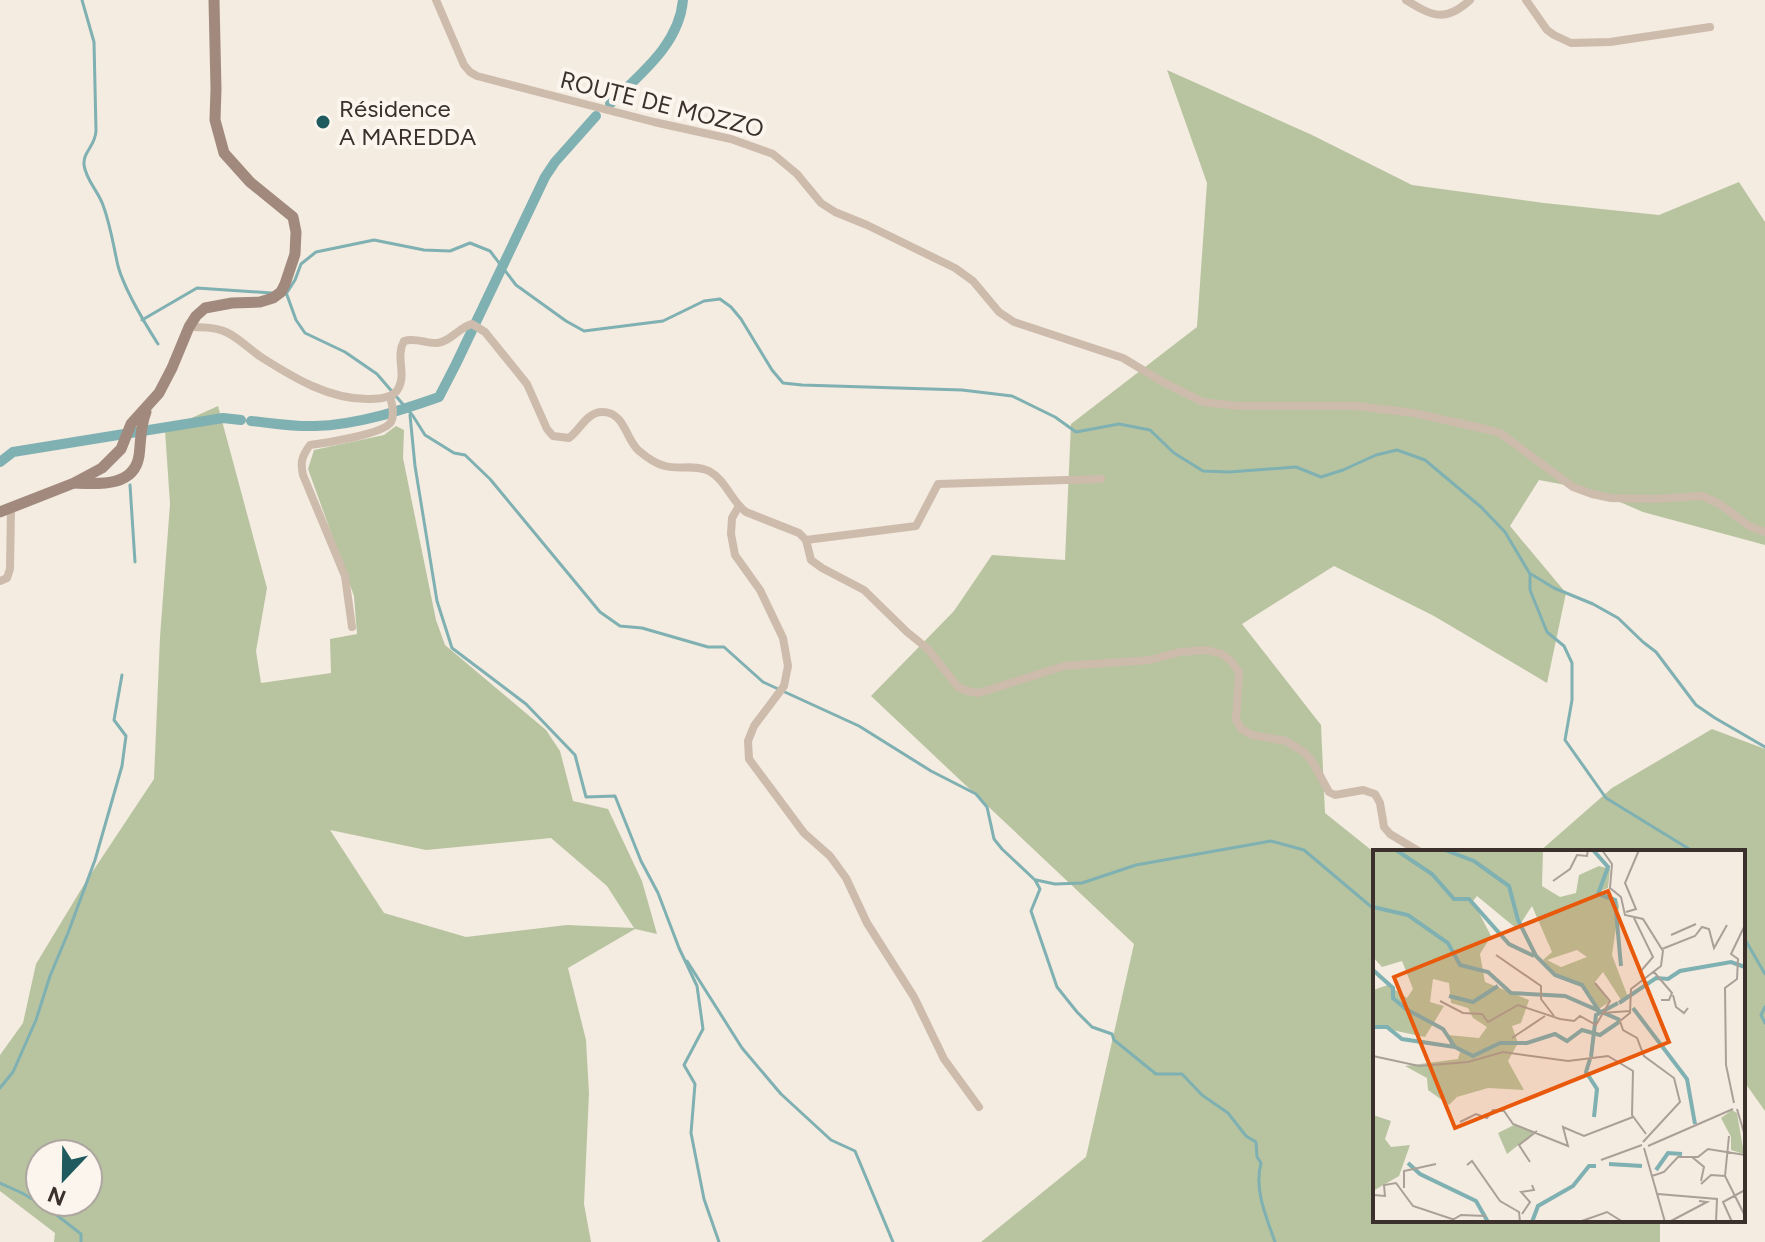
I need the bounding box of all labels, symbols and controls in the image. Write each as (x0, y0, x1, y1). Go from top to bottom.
street label: ROUTE DE MOZZO (557, 65, 767, 143)
place label: Résidence A MAREDDA (339, 94, 477, 151)
marker: Résidence A MAREDDA (314, 113, 332, 131)
inset map (1373, 850, 1745, 1222)
north arrow (24, 1138, 104, 1218)
text: N (44, 1180, 70, 1212)

